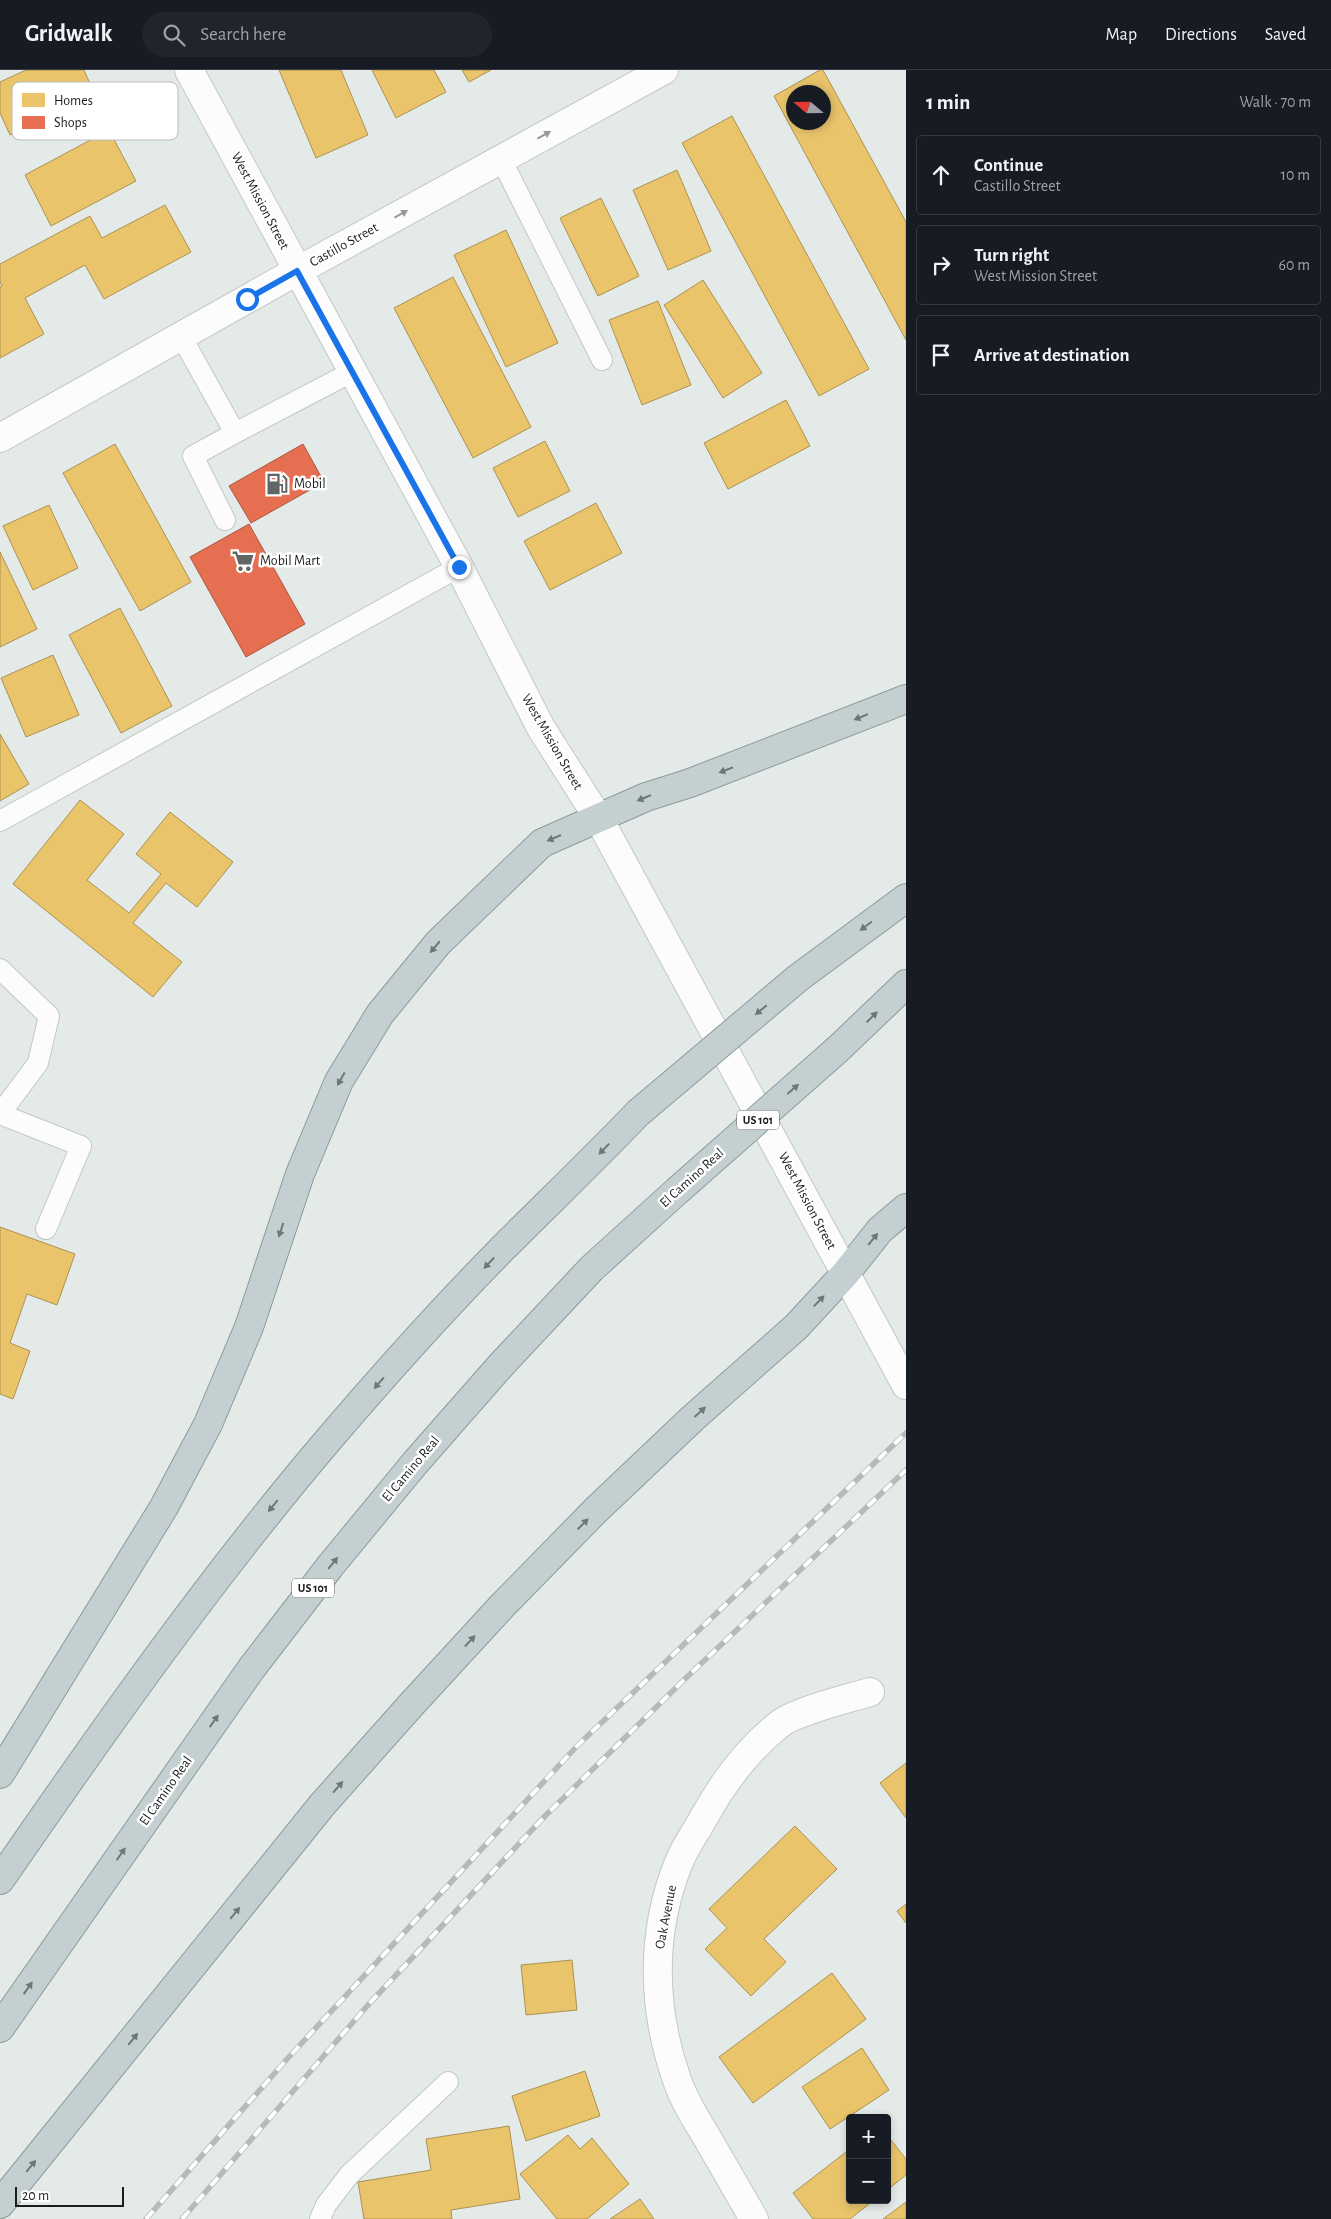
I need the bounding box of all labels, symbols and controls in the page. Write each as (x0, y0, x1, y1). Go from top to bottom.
search box (142, 12, 492, 57)
icon: search (160, 21, 188, 49)
text: Gridwalk (25, 22, 112, 46)
text: Search here (200, 25, 286, 44)
text: Map (1106, 26, 1137, 44)
text: Directions (1165, 26, 1237, 44)
text: Saved (1265, 26, 1306, 44)
legend (12, 82, 178, 140)
north arrow (786, 85, 831, 130)
text: 1 min (926, 92, 970, 113)
text: Homes (54, 94, 93, 108)
text: Walk · 70 m (1239, 94, 1311, 110)
text: Shops (54, 116, 87, 130)
one-way arrow (537, 131, 551, 140)
street label: West Mission Street (229, 150, 292, 252)
text: Continue (974, 156, 1043, 175)
icon: ahead (927, 161, 955, 189)
text: 10 m (1281, 167, 1310, 183)
text: Castillo Street (974, 178, 1061, 194)
one-way arrow (395, 209, 408, 218)
street label: Castillo Street (307, 220, 381, 270)
text: Turn right (974, 246, 1049, 265)
icon: right (927, 251, 955, 279)
text: 60 m (1279, 257, 1310, 273)
text: West Mission Street (974, 268, 1097, 284)
route start (236, 288, 259, 311)
icon: arrive (927, 341, 955, 369)
text: Arrive at destination (974, 346, 1130, 365)
fuel station icon: Mobil (264, 471, 290, 497)
place label: Mobil (294, 477, 326, 491)
supermarket icon: Mobil Mart (230, 548, 256, 574)
place label: Mobil Mart (260, 554, 321, 568)
route end (448, 556, 471, 579)
street label: West Mission Street (519, 692, 585, 793)
one-way arrow (853, 713, 868, 721)
one-way arrow (718, 767, 733, 774)
one-way arrow (637, 795, 651, 803)
one-way arrow (547, 835, 561, 843)
one-way arrow (860, 921, 873, 932)
one-way arrow (429, 941, 440, 954)
one-way arrow (755, 1004, 767, 1016)
one-way arrow (866, 1011, 878, 1023)
one-way arrow (336, 1073, 345, 1086)
one-way arrow (787, 1084, 799, 1095)
road number: US 101 (737, 1110, 779, 1130)
one-way arrow (598, 1142, 610, 1154)
street label: El Camino Real (657, 1146, 727, 1210)
street label: West Mission Street (776, 1150, 839, 1252)
one-way arrow (277, 1223, 285, 1238)
one-way arrow (868, 1233, 879, 1246)
one-way arrow (483, 1257, 495, 1269)
one-way arrow (813, 1296, 825, 1308)
one-way arrow (373, 1376, 385, 1388)
one-way arrow (694, 1407, 706, 1418)
street label: El Camino Real (380, 1434, 442, 1504)
one-way arrow (268, 1500, 279, 1513)
one-way arrow (576, 1518, 588, 1530)
one-way arrow (327, 1557, 338, 1570)
road number: US 101 (292, 1579, 334, 1598)
one-way arrow (464, 1635, 476, 1647)
one-way arrow (209, 1715, 219, 1728)
street label: El Camino Real (137, 1754, 195, 1828)
one-way arrow (332, 1782, 344, 1794)
one-way arrow (116, 1847, 126, 1861)
street label: Oak Avenue (653, 1884, 679, 1950)
one-way arrow (230, 1907, 241, 1920)
one-way arrow (23, 1981, 33, 1994)
one-way arrow (127, 2033, 138, 2046)
map controls (846, 2114, 891, 2204)
button: + (846, 2114, 891, 2159)
one-way arrow (25, 2159, 36, 2172)
button: − (846, 2159, 891, 2204)
scale bar (15, 2184, 124, 2207)
text: 20 m (22, 2189, 49, 2203)

